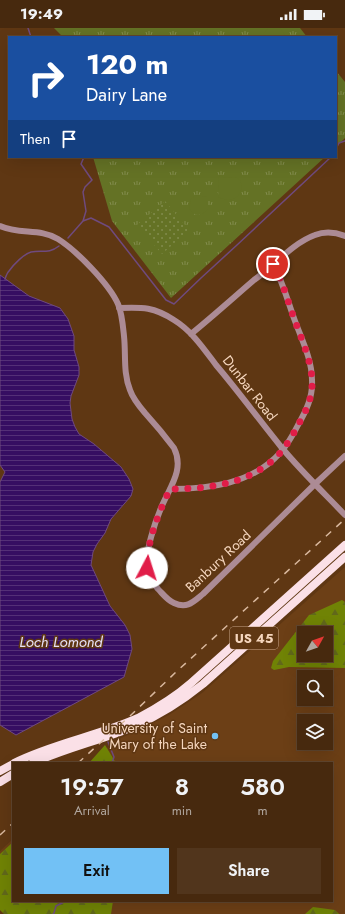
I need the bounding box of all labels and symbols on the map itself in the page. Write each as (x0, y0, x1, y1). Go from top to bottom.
pin (256, 247, 290, 281)
street label: Dunbar Road (218, 351, 282, 425)
street label: Banbury Road (181, 525, 255, 597)
position arrow (126, 547, 168, 589)
north arrow (297, 626, 333, 662)
road number: US 45 (230, 627, 278, 649)
water label: Loch Lomond (19, 631, 103, 653)
place label: University of Saint Mary of the Lake (102, 718, 208, 754)
marker: University of Saint Mary of the Lake (210, 731, 220, 741)

